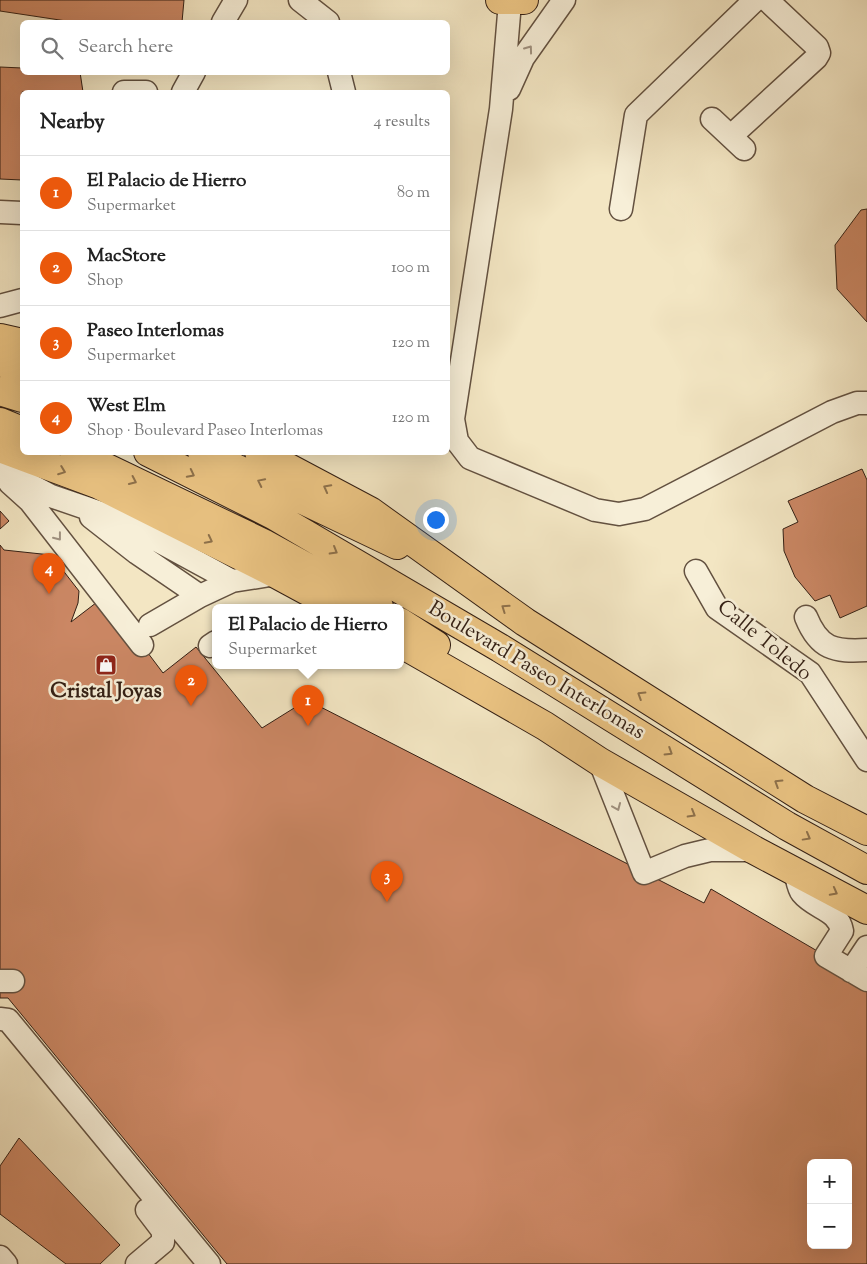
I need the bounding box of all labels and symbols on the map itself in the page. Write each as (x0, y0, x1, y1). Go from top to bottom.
one-way arrow (523, 45, 532, 55)
one-way arrow (57, 465, 66, 475)
one-way arrow (186, 468, 195, 478)
one-way arrow (128, 475, 137, 485)
one-way arrow (257, 477, 266, 488)
one-way arrow (323, 484, 332, 494)
your location (423, 507, 449, 533)
one-way arrow (52, 531, 60, 540)
one-way arrow (204, 534, 213, 544)
one-way arrow (329, 545, 338, 555)
pin: 4 (33, 553, 65, 594)
street label: Calle Toledo (710, 593, 818, 689)
street label: Boulevard Paseo Interlomas (422, 594, 650, 748)
one-way arrow (501, 605, 510, 614)
shop icon: Cristal Joyas (94, 653, 118, 677)
pin: 2 (175, 665, 207, 706)
place label: Cristal Joyas (50, 677, 162, 707)
pin: 1 (292, 685, 324, 726)
one-way arrow (638, 692, 647, 702)
one-way arrow (663, 746, 672, 756)
one-way arrow (775, 779, 784, 789)
one-way arrow (611, 802, 621, 811)
one-way arrow (686, 808, 695, 818)
one-way arrow (802, 830, 811, 840)
pin: 3 (371, 861, 403, 902)
one-way arrow (829, 886, 838, 896)

